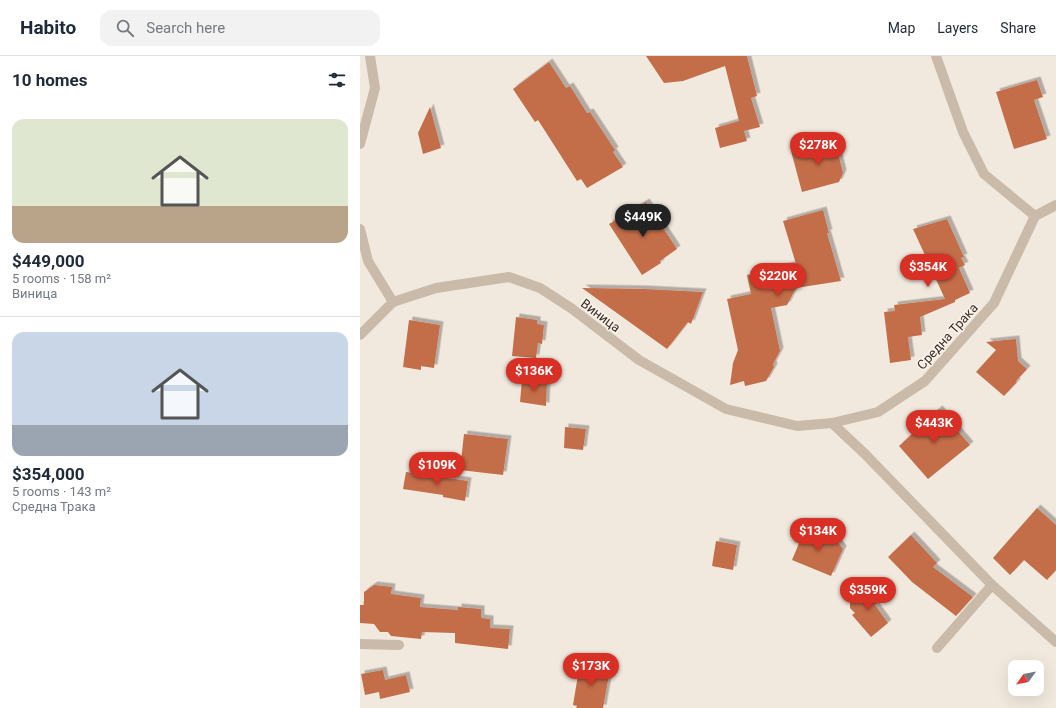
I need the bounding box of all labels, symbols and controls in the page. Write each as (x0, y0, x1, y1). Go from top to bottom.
search box (100, 10, 380, 46)
text: Habito (20, 16, 76, 39)
icon: search (114, 17, 136, 39)
text: Search here (146, 19, 225, 37)
text: Map (888, 20, 915, 36)
text: Layers (937, 20, 978, 36)
text: Share (1000, 20, 1036, 36)
icon: filters (326, 69, 348, 91)
text: 10 homes (12, 70, 88, 90)
pin: $278K (790, 132, 846, 166)
text: $278K (799, 137, 837, 152)
icon: home (144, 145, 216, 217)
pin: $449K (615, 204, 671, 238)
text: $449K (624, 209, 662, 224)
text: $449,000 (12, 251, 84, 271)
pin: $354K (900, 254, 956, 288)
text: $354K (909, 259, 947, 274)
pin: $220K (750, 263, 806, 297)
text: $220K (759, 268, 797, 283)
text: 5 rooms · 158 m² (12, 271, 111, 286)
text: Виница (12, 286, 57, 301)
street label: Виница (578, 296, 623, 335)
street label: Средна Трака (914, 300, 981, 372)
icon: home (144, 358, 216, 430)
pin: $136K (506, 358, 562, 392)
text: $136K (515, 363, 553, 378)
pin: $443K (906, 410, 962, 444)
text: $443K (915, 415, 953, 430)
pin: $109K (409, 452, 465, 486)
text: $109K (418, 457, 456, 472)
text: $354,000 (12, 464, 84, 484)
text: 5 rooms · 143 m² (12, 484, 111, 499)
text: Средна Трака (12, 499, 96, 514)
pin: $134K (790, 518, 846, 552)
text: $134K (799, 523, 837, 538)
pin: $359K (840, 577, 896, 611)
text: $359K (849, 582, 887, 597)
pin: $173K (563, 653, 619, 687)
text: $173K (572, 658, 610, 673)
north arrow (1008, 660, 1044, 696)
map controls (1008, 660, 1044, 696)

